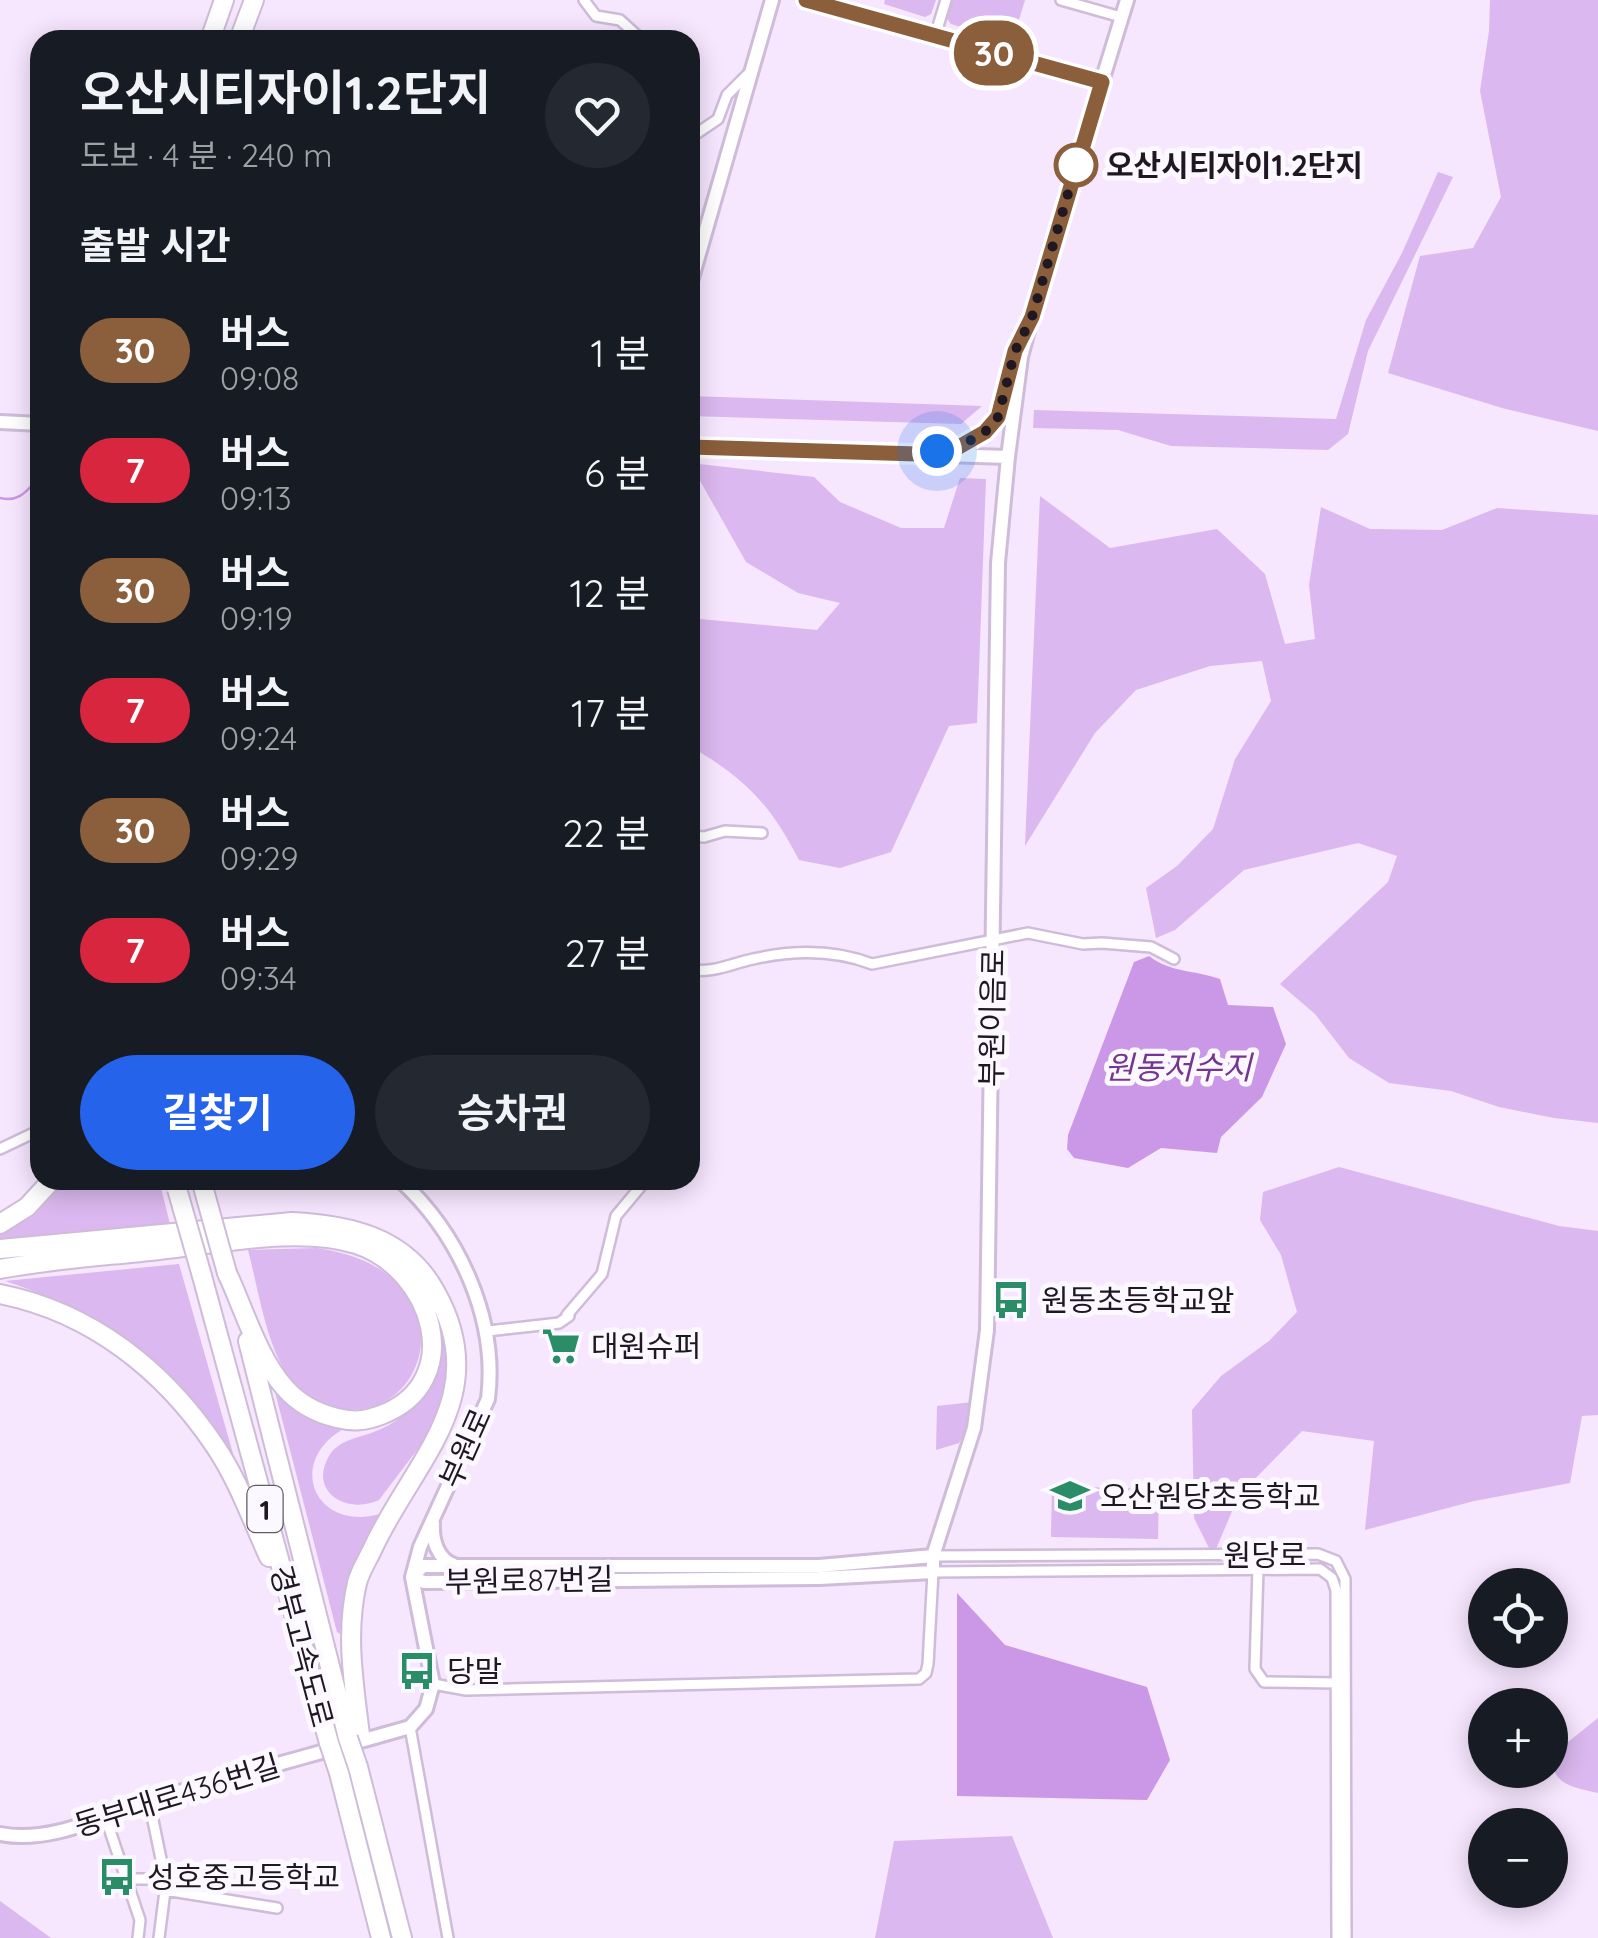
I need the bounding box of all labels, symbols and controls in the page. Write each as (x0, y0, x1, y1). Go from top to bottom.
line badge: 30 (949, 20, 1039, 86)
text: 30 (974, 31, 1014, 75)
text: 오산시티자이1.2단지 (80, 62, 491, 122)
button: heart (545, 63, 650, 168)
text: 도보 · 4 분 · 240 m (80, 135, 332, 175)
marker: 오산시티자이1.2단지 (1055, 144, 1097, 186)
place label: 오산시티자이1.2단지 (1106, 146, 1363, 184)
text: 출발 시간 (80, 221, 230, 269)
text: 버스 (220, 309, 290, 357)
text: 30 (115, 328, 155, 372)
text: 1 분 (591, 329, 650, 377)
text: 09:08 (220, 358, 299, 398)
your location (912, 426, 962, 476)
text: 버스 (220, 429, 290, 477)
text: 7 (125, 448, 145, 492)
text: 6 분 (584, 449, 650, 497)
text: 09:13 (220, 478, 292, 518)
text: 버스 (220, 549, 290, 597)
text: 30 (115, 568, 155, 612)
text: 12 분 (570, 569, 650, 617)
text: 09:19 (220, 598, 293, 638)
text: 버스 (220, 669, 290, 717)
text: 7 (125, 688, 145, 732)
text: 17 분 (571, 689, 650, 737)
text: 09:24 (220, 718, 297, 758)
text: 버스 (220, 789, 290, 837)
text: 30 (115, 808, 155, 852)
text: 22 분 (563, 809, 650, 857)
text: 09:29 (220, 838, 298, 878)
text: 버스 (220, 909, 290, 957)
text: 7 (125, 928, 145, 972)
text: 27 분 (565, 929, 650, 977)
street label: 부원이음로 (972, 949, 1012, 1087)
text: 09:34 (220, 958, 297, 998)
water label: 원동저수지 (1104, 1047, 1254, 1087)
button: 길찾기 (80, 1055, 355, 1170)
button: 승차권 (375, 1055, 650, 1170)
bus stop icon: 원동초등학교앞 (990, 1279, 1032, 1321)
place label: 원동초등학교앞 (1041, 1281, 1234, 1319)
supermarket icon: 대원슈퍼 (540, 1325, 582, 1367)
place label: 대원슈퍼 (591, 1327, 701, 1365)
street label: 부원로 (431, 1402, 499, 1494)
school or university icon: 오산원당초등학교 (1049, 1475, 1091, 1517)
place label: 오산원당초등학교 (1100, 1477, 1321, 1515)
road number: 1 (248, 1486, 282, 1532)
street label: 원당로 (1224, 1536, 1306, 1574)
street label: 부원로87번길 (444, 1560, 614, 1600)
street label: 경부고속도로 (262, 1561, 342, 1731)
map controls (1468, 1568, 1568, 1908)
button: locate (1468, 1568, 1568, 1668)
bus stop icon: 당말 (396, 1650, 438, 1692)
place label: 당말 (447, 1652, 502, 1690)
button: + (1468, 1688, 1568, 1788)
street label: 동부대로436번길 (69, 1746, 285, 1844)
button: − (1468, 1808, 1568, 1908)
bus stop icon: 성호중고등학교 (96, 1856, 138, 1898)
place label: 성호중고등학교 (147, 1858, 340, 1896)

